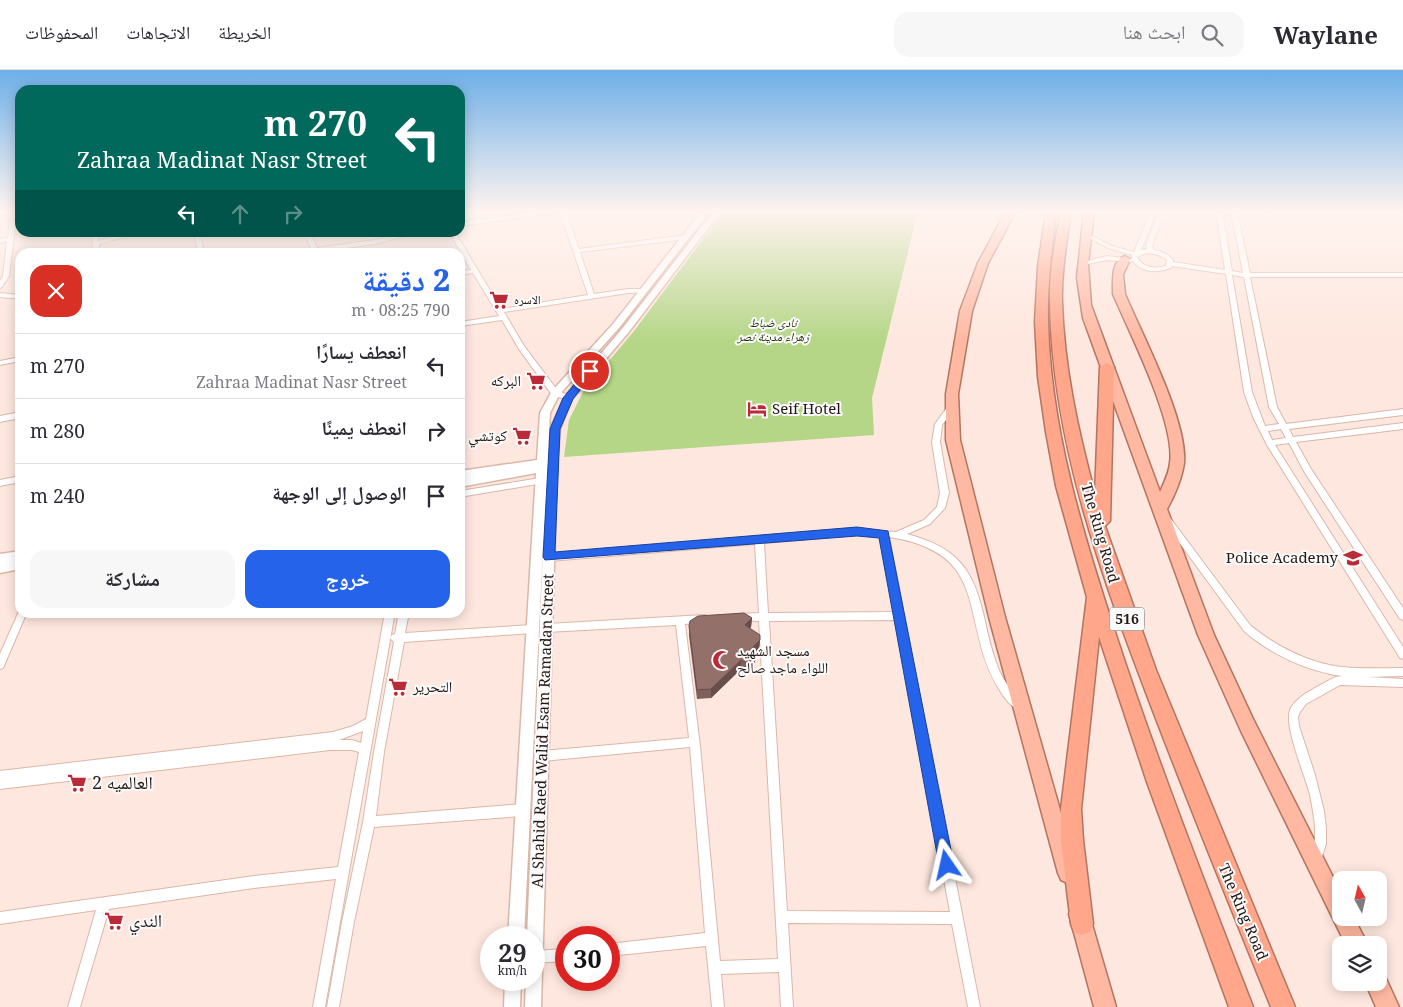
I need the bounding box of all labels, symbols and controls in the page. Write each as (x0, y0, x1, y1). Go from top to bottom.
search box (894, 12, 1244, 57)
text: Waylane (1274, 18, 1378, 51)
text: ابحث هنا (1123, 19, 1186, 45)
text: المحفوظات (25, 20, 98, 44)
text: الاتجاهات (126, 20, 190, 44)
text: الخريطة (218, 20, 271, 44)
icon: search (1198, 21, 1226, 49)
text: 270 m (264, 99, 367, 146)
icon: left (385, 105, 450, 170)
text: Zahraa Madinat Nasr Street (77, 144, 367, 174)
icon: left (173, 200, 201, 228)
icon: ahead (226, 200, 254, 228)
icon: right (279, 200, 307, 228)
text: 2 دقيقة (362, 259, 450, 300)
button: close (30, 265, 82, 317)
supermarket icon: الاسره (488, 289, 510, 311)
place label: الاسره (514, 291, 541, 308)
text: 790 m · 08:25 (351, 299, 450, 321)
park label: نادى ضباط زهراء مدينة نصر (736, 314, 811, 345)
text: انعطف يسارًا (316, 339, 407, 365)
pin (569, 350, 611, 392)
icon: left (422, 352, 450, 380)
text: 270 m (30, 353, 85, 379)
icon: arrive (576, 357, 604, 385)
place label: البركه (491, 370, 521, 390)
supermarket icon: البركه (525, 370, 547, 392)
text: Zahraa Madinat Nasr Street (196, 371, 407, 393)
hotel icon: Seif Hotel (746, 398, 768, 420)
place label: Seif Hotel (772, 398, 841, 418)
text: انعطف يمينًا (321, 415, 407, 441)
icon: right (422, 417, 450, 445)
text: 280 m (30, 418, 85, 444)
place label: كوتشي (468, 425, 507, 448)
supermarket icon: كوتشي (511, 425, 533, 447)
text: الوصول إلى الوجهة (272, 480, 407, 506)
street label: The Ring Road (1077, 480, 1125, 585)
icon: arrive (422, 482, 450, 510)
text: 240 m (30, 483, 85, 509)
place label: Police Academy (1226, 547, 1339, 567)
school or university icon: Police Academy (1342, 547, 1364, 569)
button: مشاركة (30, 550, 235, 608)
button: خروج (245, 550, 450, 608)
street label: Al Shahid Raed Walid Esam Ramadan Street (527, 574, 557, 888)
road number: 516 (1110, 608, 1144, 630)
place label: مسجد الشهيد اللواء ماجد صالح (737, 640, 828, 678)
mosque icon: مسجد الشهيد اللواء ماجد صالح (711, 649, 733, 671)
supermarket icon: التحرير (387, 676, 409, 698)
place label: التحرير (412, 676, 452, 696)
place label: العالميه 2 (92, 770, 153, 794)
supermarket icon: العالميه 2 (66, 772, 88, 794)
position arrow (920, 838, 972, 890)
street label: The Ring Road (1215, 860, 1273, 963)
north arrow (1332, 871, 1388, 926)
map controls (1332, 871, 1387, 991)
place label: الندي (129, 908, 162, 936)
supermarket icon: الندي (103, 910, 125, 932)
speed limit sign: 30 (555, 926, 620, 991)
text: 29 (498, 935, 527, 969)
button: layers (1332, 936, 1387, 991)
text: km/h (498, 962, 527, 979)

